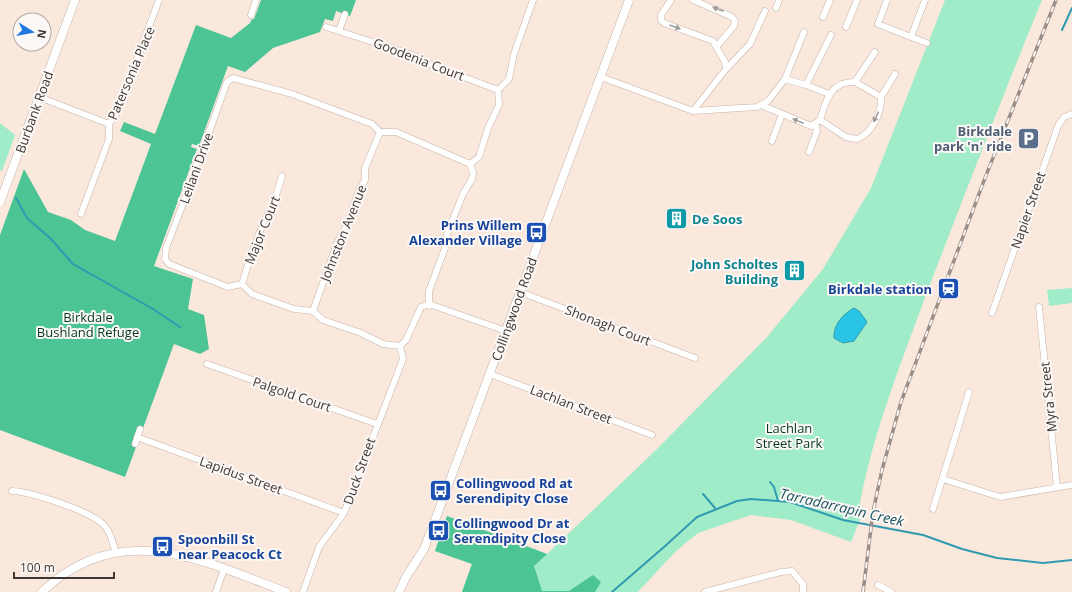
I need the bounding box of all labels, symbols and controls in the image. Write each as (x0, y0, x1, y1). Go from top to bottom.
one-way arrow (711, 6, 723, 12)
north arrow (12, 12, 52, 52)
street label: Patersonia Place (103, 23, 159, 123)
one-way arrow (669, 24, 681, 30)
text: N (34, 28, 51, 40)
street label: Goodenia Court (371, 33, 467, 85)
street label: Burbank Road (11, 68, 57, 156)
one-way arrow (873, 112, 879, 123)
one-way arrow (792, 117, 804, 123)
place label: Birkdale park 'n' ride (934, 122, 1012, 155)
parking icon: Birkdale park 'n' ride (1015, 125, 1041, 151)
street label: Leilani Drive (175, 130, 217, 206)
street label: Napier Street (1006, 169, 1050, 251)
street label: Johnston Avenue (315, 182, 371, 286)
street label: Major Court (240, 193, 284, 267)
building icon: De Soos (664, 206, 690, 232)
place label: De Soos (692, 210, 742, 228)
place label: Prins Willem Alexander Village (409, 216, 522, 249)
bus stop icon: Prins Willem Alexander Village (524, 219, 550, 245)
street label: Collingwood Road (487, 255, 541, 363)
place label: John Scholtes Building (690, 255, 779, 288)
building icon: John Scholtes Building (781, 258, 807, 284)
station icon: Birkdale station (935, 276, 961, 302)
place label: Birkdale station (828, 280, 932, 298)
street label: Shonagh Court (563, 300, 654, 350)
park label: Birkdale Bushland Refuge (37, 308, 139, 341)
street label: Myra Street (1035, 361, 1061, 433)
street label: Palgold Court (250, 372, 334, 416)
street label: Lachlan Street (527, 380, 615, 428)
park label: Lachlan Street Park (756, 419, 823, 452)
street label: Duck Street (339, 435, 380, 507)
street label: Lapidus Street (197, 452, 285, 498)
place label: Collingwood Rd at Serendipity Close (456, 474, 573, 507)
bus stop icon: Collingwood Rd at Serendipity Close (428, 477, 454, 503)
water label: Tarradarrapin Creek (778, 483, 907, 531)
place label: Collingwood Dr at Serendipity Close (454, 514, 570, 547)
bus stop icon: Collingwood Dr at Serendipity Close (425, 517, 451, 543)
place label: Spoonbill St near Peacock Ct (178, 530, 282, 563)
bus stop icon: Spoonbill St near Peacock Ct (150, 533, 176, 559)
scale bar (14, 554, 114, 580)
text: 100 m (20, 559, 55, 576)

